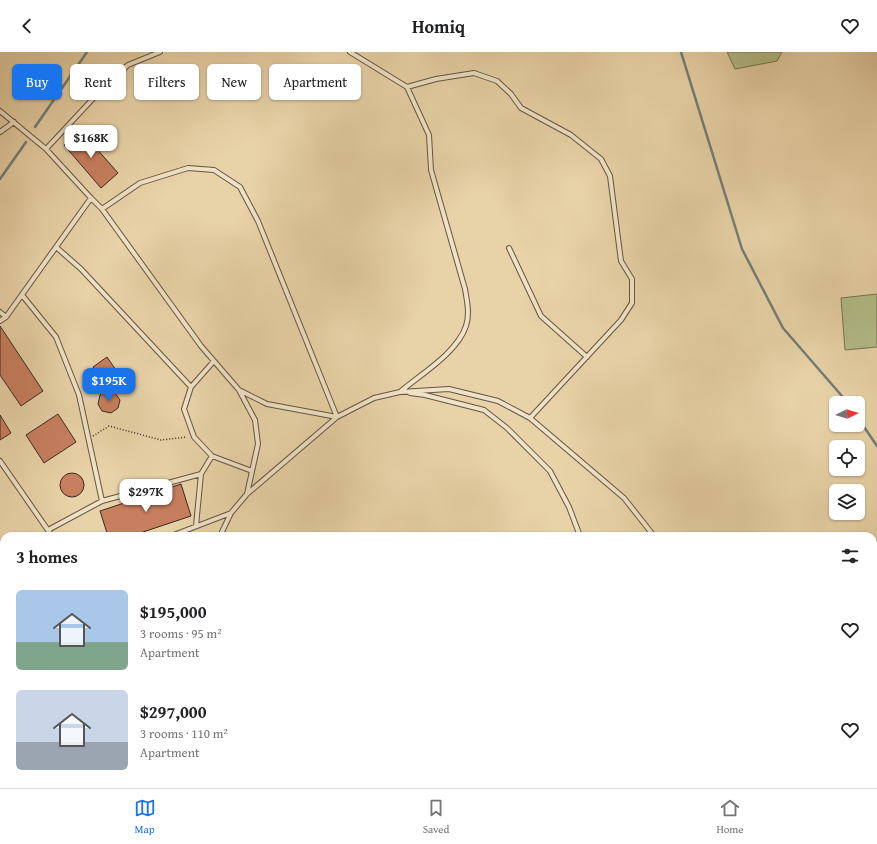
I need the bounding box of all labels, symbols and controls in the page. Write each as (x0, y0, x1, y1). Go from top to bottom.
text: Homiq (412, 13, 465, 40)
icon: back (16, 15, 38, 37)
icon: heart (839, 15, 861, 37)
chip: Buy (12, 64, 62, 100)
chip: Rent (70, 64, 126, 100)
chip: Filters (134, 64, 199, 100)
chip: New (207, 64, 261, 100)
chip: Apartment (269, 64, 361, 100)
pin: $168K (63, 125, 119, 159)
text: $168K (73, 128, 109, 147)
pin: $195K (81, 368, 137, 402)
text: $195K (91, 371, 127, 390)
north arrow (829, 396, 865, 432)
map controls (829, 396, 865, 520)
button: locate (829, 440, 865, 476)
pin: $297K (118, 479, 174, 513)
text: $297K (128, 482, 164, 501)
button: layers (829, 484, 865, 520)
text: 3 homes (16, 544, 78, 569)
icon: filters (839, 545, 861, 567)
text: $195,000 (140, 599, 206, 624)
icon: home (48, 606, 96, 654)
icon: heart (839, 619, 861, 641)
text: 3 rooms · 95 m² (140, 624, 222, 643)
text: Apartment (140, 643, 200, 662)
text: $297,000 (140, 699, 206, 724)
icon: home (48, 706, 96, 754)
icon: heart (839, 719, 861, 741)
text: 3 rooms · 110 m² (140, 724, 228, 743)
text: Apartment (140, 743, 200, 762)
tab: Map (134, 797, 156, 837)
tab: Saved (423, 797, 449, 837)
tab: Home (716, 797, 743, 837)

